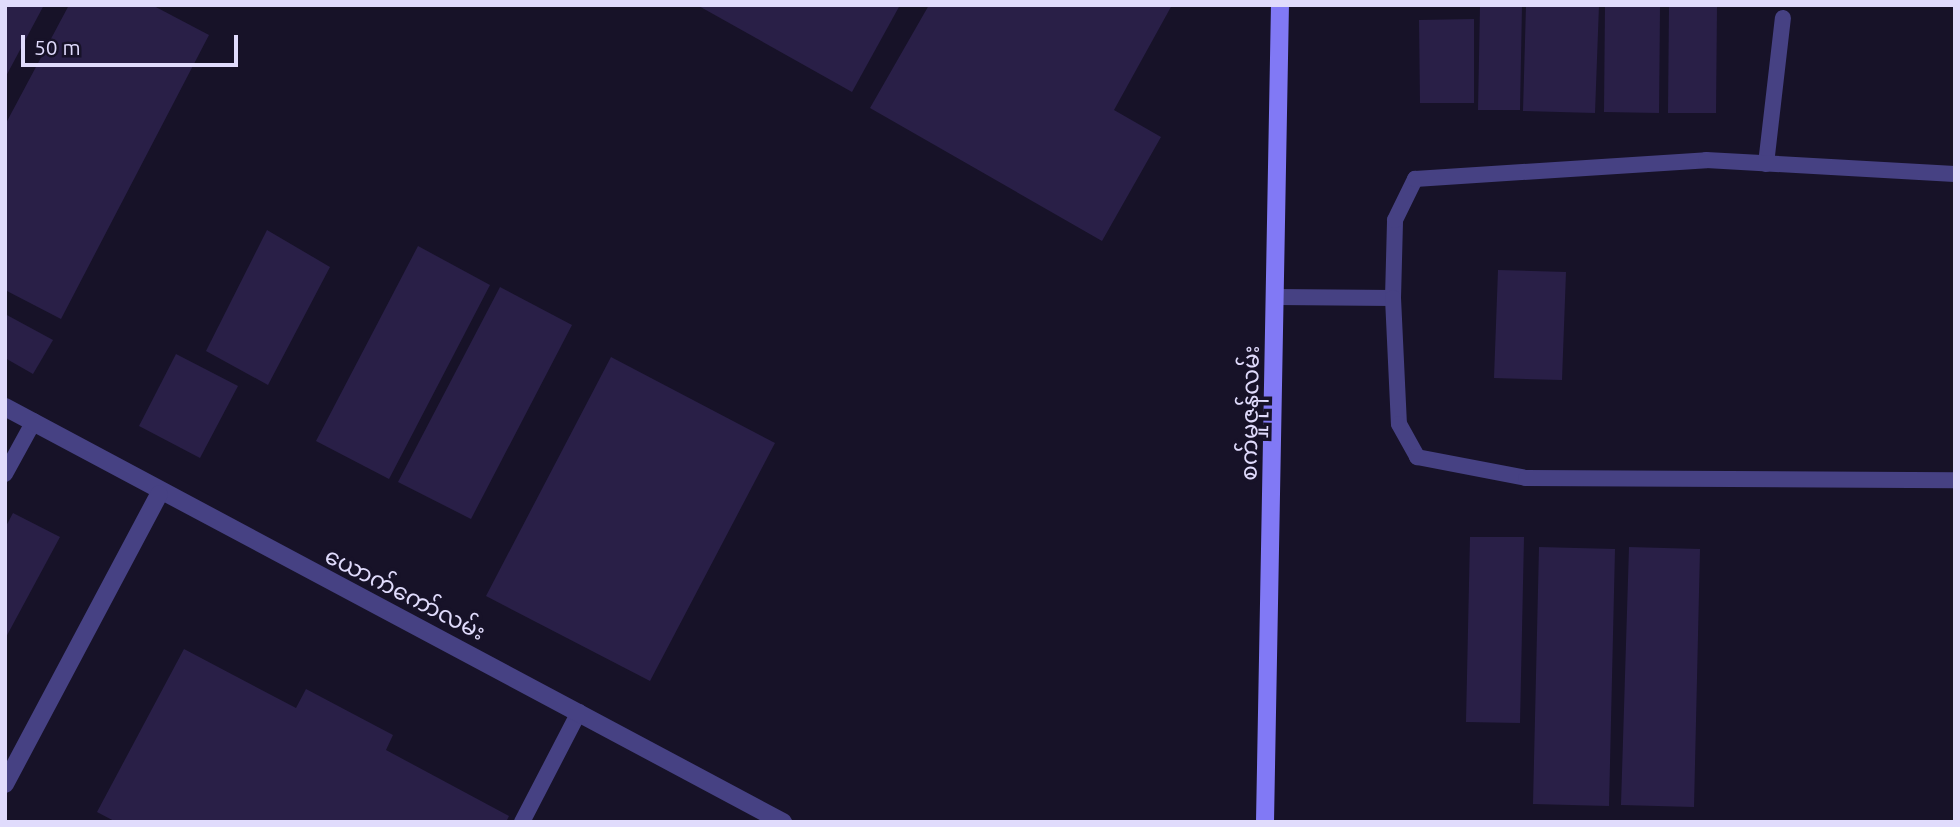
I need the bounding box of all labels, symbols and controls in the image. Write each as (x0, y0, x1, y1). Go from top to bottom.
scale bar (24, 21, 242, 65)
text: 50 m (34, 35, 81, 59)
street label: စက်မှုဇုန်လမ်း (1235, 345, 1265, 481)
street label: ယောက်ကော်လမ်း (320, 542, 490, 646)

